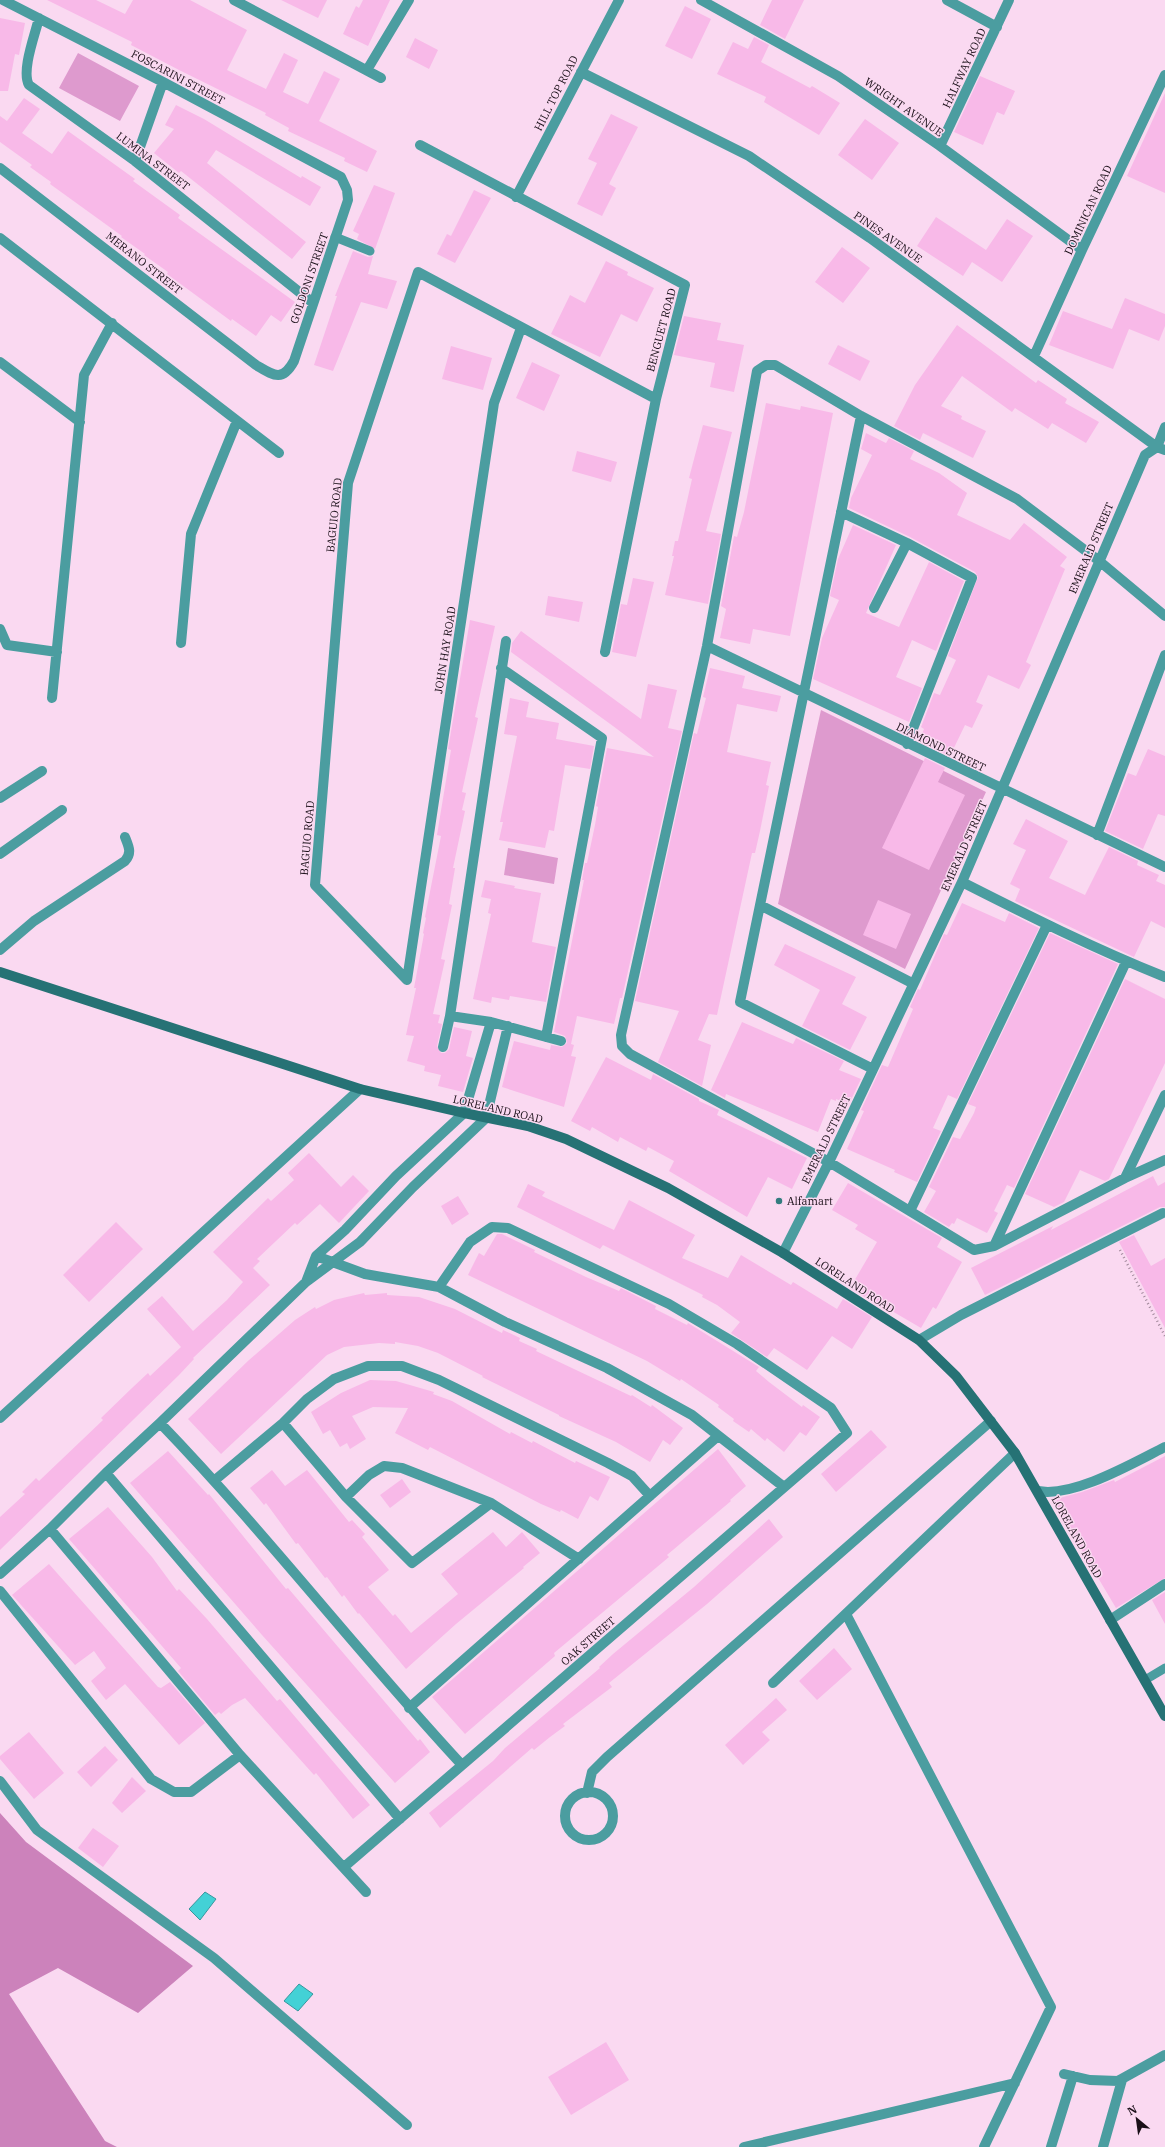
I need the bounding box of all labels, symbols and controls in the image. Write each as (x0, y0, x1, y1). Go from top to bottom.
street label: HALFWAY ROAD (939, 26, 989, 110)
street label: FOSCARINI STREET (129, 46, 227, 108)
street label: HILL TOP ROAD (531, 53, 581, 133)
street label: WRIGHT AVENUE (862, 75, 946, 139)
street label: LUMINA STREET (114, 129, 192, 193)
street label: DOMINICAN ROAD (1061, 163, 1115, 257)
street label: PINES AVENUE (851, 208, 925, 266)
street label: MERANO STREET (103, 229, 185, 297)
street label: GOLDONI STREET (287, 231, 331, 325)
street label: BENGUET ROAD (643, 286, 679, 373)
street label: BAGUIO ROAD (323, 477, 345, 553)
street label: EMERALD STREET (1065, 500, 1117, 596)
street label: JOHN HAY ROAD (431, 605, 459, 695)
street label: DIAMOND STREET (894, 719, 988, 775)
street label: EMERALD STREET (938, 798, 990, 894)
street label: BAGUIO ROAD (297, 800, 317, 876)
street label: LORELAND ROAD (452, 1092, 545, 1126)
street label: EMERALD STREET (798, 1092, 854, 1186)
place label: Alfamart (787, 1194, 833, 1208)
marker: Alfamart (774, 1196, 784, 1206)
street label: LORELAND ROAD (813, 1254, 898, 1316)
street label: LORELAND ROAD (1049, 1493, 1106, 1581)
street label: OAK STREET (558, 1614, 618, 1668)
north arrow (1117, 2099, 1157, 2139)
text: N (1125, 2102, 1140, 2118)

